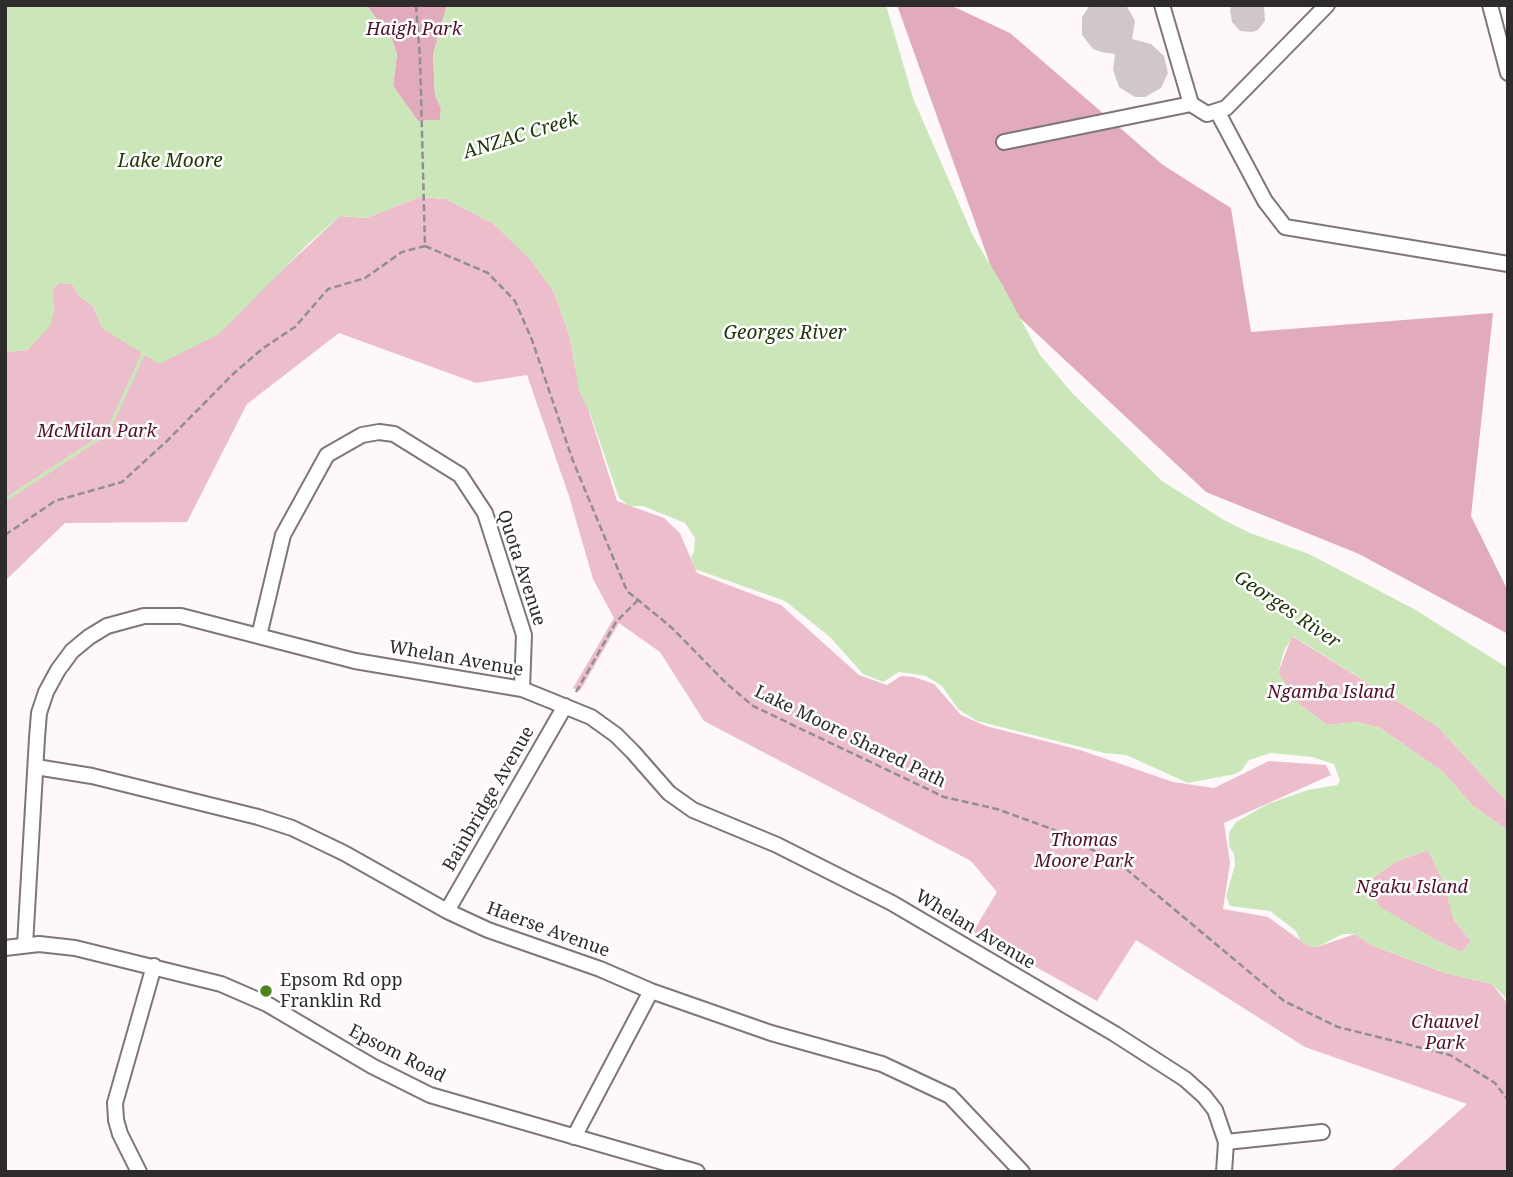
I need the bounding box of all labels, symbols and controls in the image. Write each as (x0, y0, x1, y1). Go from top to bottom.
park label: Haigh Park (366, 19, 462, 41)
water label: ANZAC Creek (461, 108, 581, 164)
water label: Lake Moore (117, 151, 223, 173)
water label: Georges River (724, 323, 846, 345)
park label: McMilan Park (37, 421, 157, 443)
street label: Quota Avenue (492, 507, 550, 629)
water label: Georges River (1230, 566, 1344, 654)
street label: Whelan Avenue (387, 637, 525, 681)
street label: Lake Moore Shared Path (751, 681, 949, 793)
park label: Ngamba Island (1267, 682, 1395, 704)
street label: Bainbridge Avenue (439, 723, 539, 875)
park label: Thomas Moore Park (1034, 830, 1134, 872)
park label: Ngaku Island (1356, 877, 1468, 899)
street label: Whelan Avenue (911, 886, 1039, 974)
street label: Haerse Avenue (484, 898, 612, 962)
place label: Epsom Rd opp Franklin Rd (280, 970, 402, 1012)
marker: Epsom Rd opp Franklin Rd (258, 983, 274, 999)
park label: Chauvel Park (1411, 1012, 1479, 1054)
street label: Epsom Road (345, 1020, 449, 1088)

